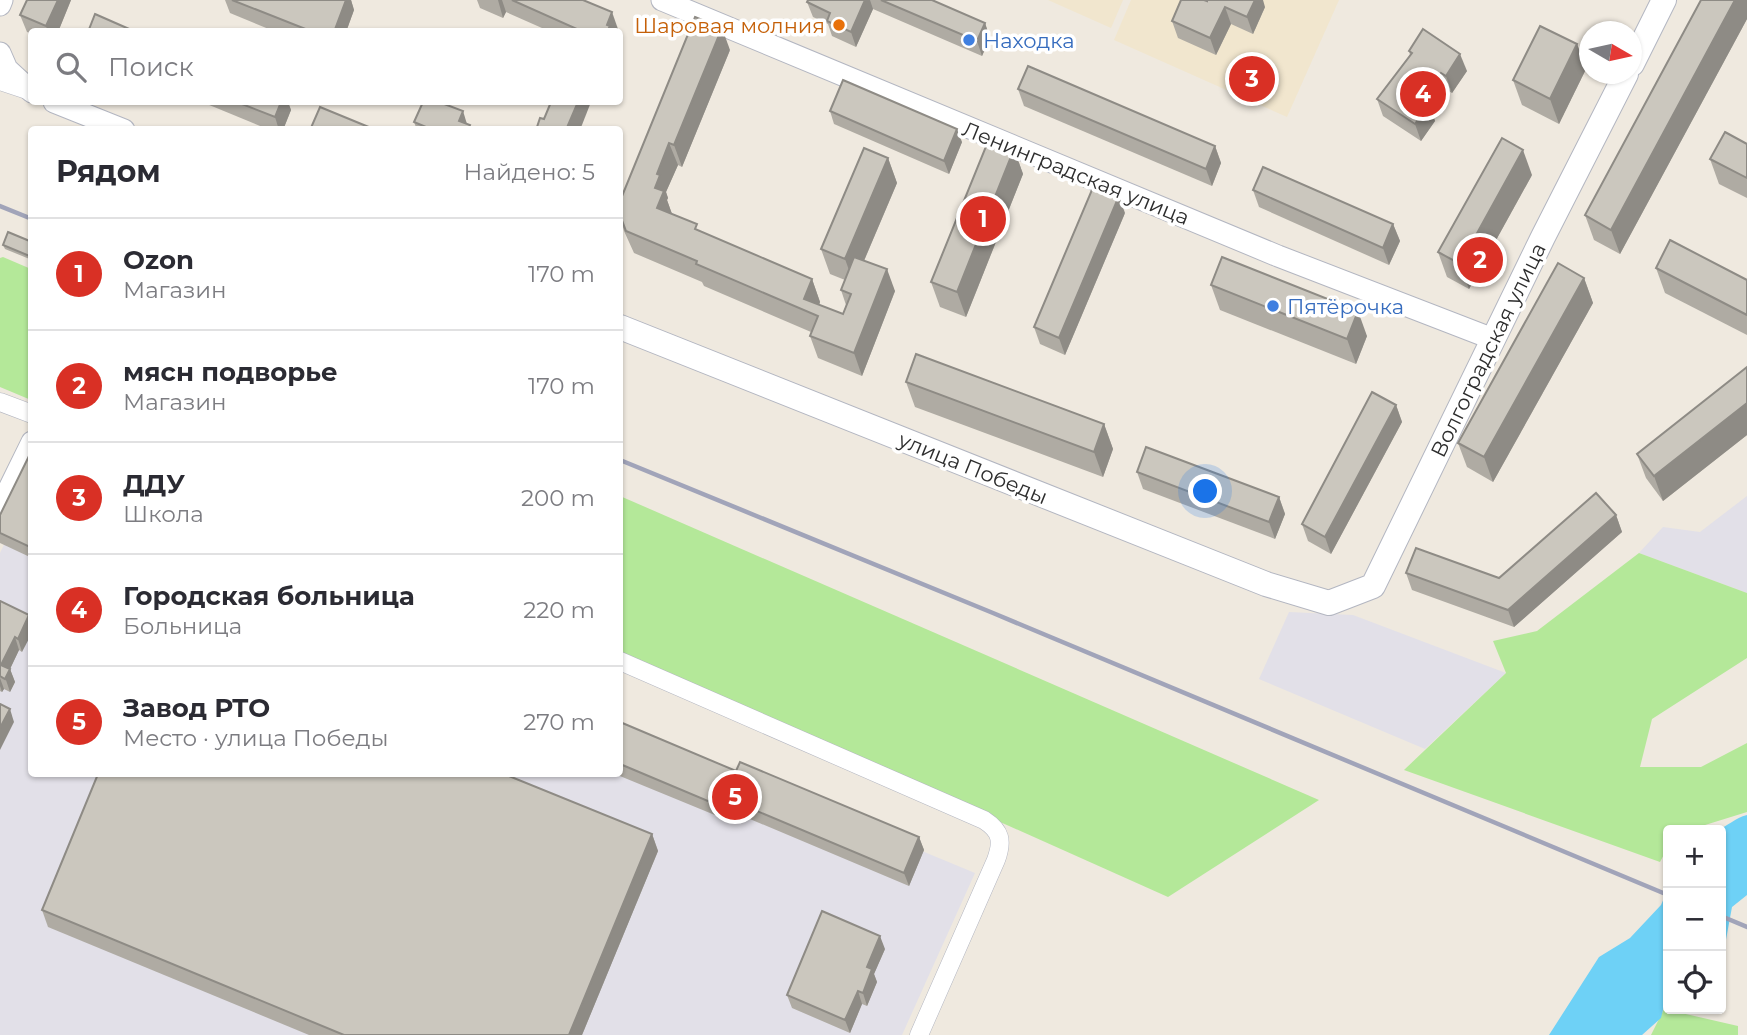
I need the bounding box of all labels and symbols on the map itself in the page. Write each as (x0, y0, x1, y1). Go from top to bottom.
place label: Шаровая молния (634, 13, 825, 38)
marker: Шаровая молния (831, 17, 847, 33)
north arrow (1579, 21, 1642, 84)
place label: Находка (983, 28, 1074, 53)
marker: Находка (961, 32, 977, 48)
pin: 3 (1229, 53, 1275, 105)
pin: 4 (1400, 68, 1446, 120)
street label: Ленинградская улица (959, 116, 1193, 230)
pin: 1 (960, 193, 1006, 245)
pin: 2 (1457, 234, 1503, 286)
street label: Волгоградская улица (1425, 239, 1551, 461)
place label: Пятёрочка (1287, 294, 1404, 319)
marker: Пятёрочка (1265, 298, 1281, 314)
street label: улица Победы (894, 426, 1051, 509)
your location (1188, 474, 1222, 508)
pin: 5 (712, 771, 758, 823)

